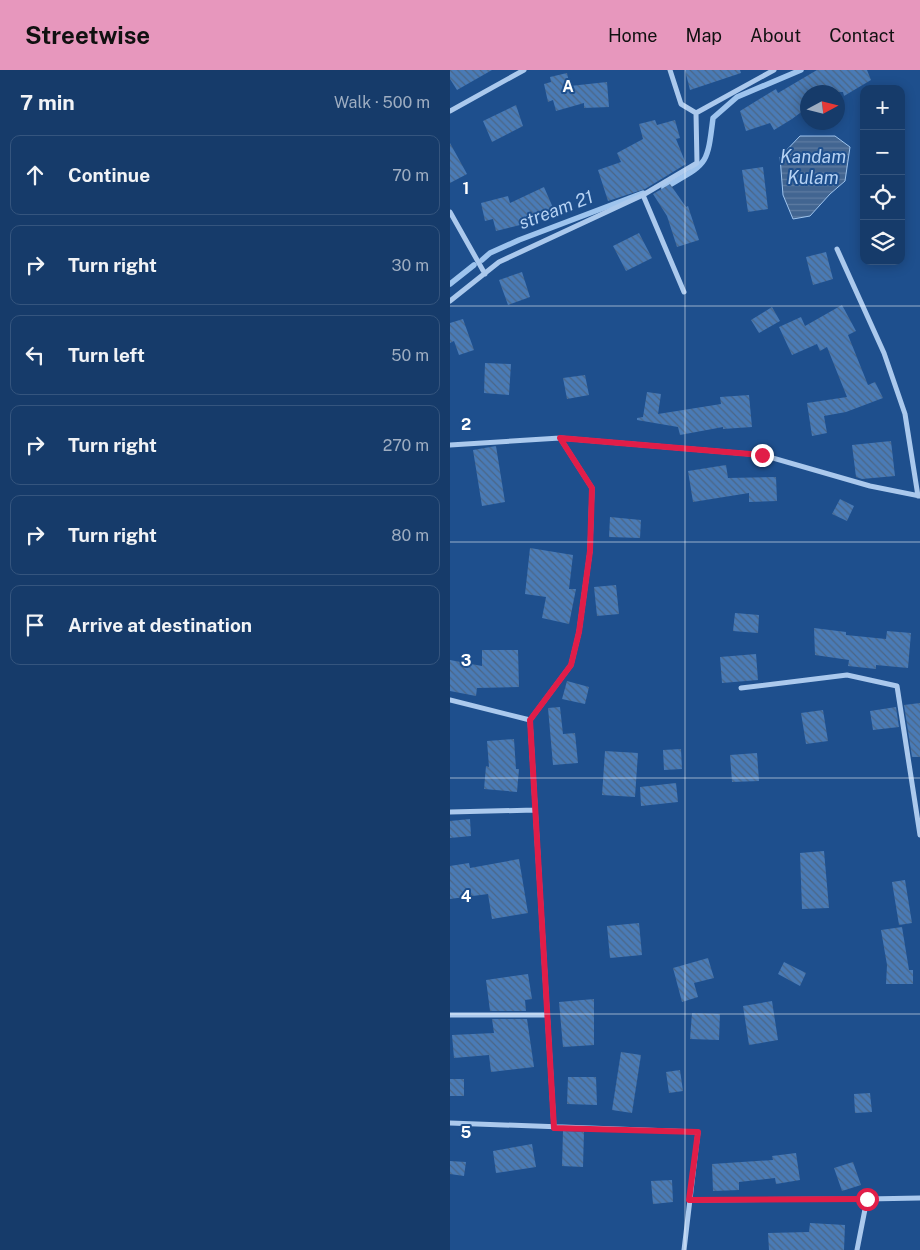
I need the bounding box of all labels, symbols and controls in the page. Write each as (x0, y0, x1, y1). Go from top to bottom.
text: Streetwise (25, 21, 150, 49)
text: Home (608, 25, 658, 46)
text: Map (686, 25, 722, 46)
text: About (750, 25, 801, 46)
text: Contact (829, 25, 895, 46)
text: A (562, 77, 574, 96)
north arrow (800, 85, 845, 130)
map controls (860, 85, 905, 265)
button: + (860, 85, 905, 130)
text: 7 min (20, 90, 75, 115)
text: Walk · 500 m (334, 93, 430, 112)
button: − (860, 130, 905, 175)
water label: Kandam Kulam (780, 146, 846, 188)
icon: ahead (21, 161, 49, 189)
text: Continue (68, 164, 150, 186)
text: 70 m (392, 166, 429, 185)
button: locate (860, 175, 905, 220)
text: 1 (463, 179, 469, 198)
water label: stream 21 (516, 186, 596, 233)
button: layers (860, 220, 905, 265)
icon: right (21, 251, 49, 279)
text: Turn right (68, 254, 157, 276)
text: 30 m (392, 256, 429, 275)
icon: left (21, 341, 49, 369)
text: Turn left (68, 344, 145, 366)
text: 50 m (391, 346, 429, 365)
text: 2 (461, 415, 471, 434)
icon: right (21, 431, 49, 459)
text: Turn right (68, 434, 157, 456)
text: 270 m (383, 436, 429, 455)
route end (751, 444, 774, 467)
icon: right (21, 521, 49, 549)
text: Turn right (68, 524, 157, 546)
text: 80 m (391, 526, 429, 545)
icon: arrive (21, 611, 49, 639)
text: Arrive at destination (68, 614, 252, 636)
text: 3 (461, 651, 471, 670)
text: 4 (461, 887, 472, 906)
text: 5 (461, 1123, 472, 1142)
route start (856, 1188, 879, 1211)

